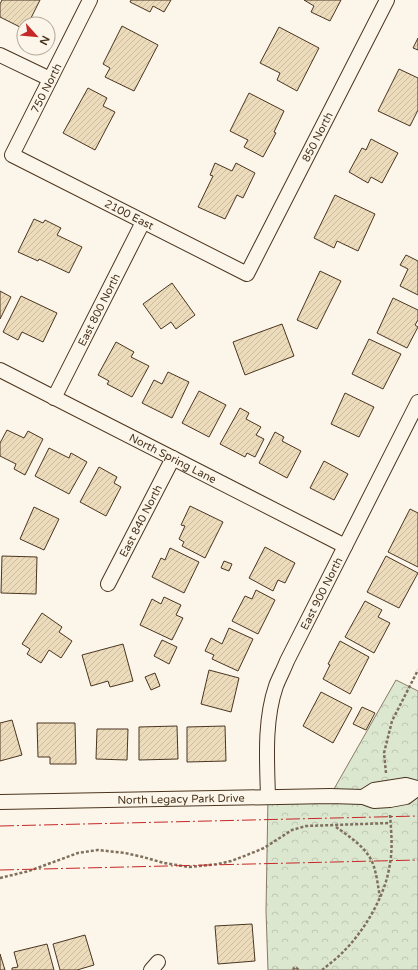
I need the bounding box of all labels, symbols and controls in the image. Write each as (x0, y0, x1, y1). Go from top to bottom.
north arrow (16, 16, 56, 56)
text: N (37, 33, 52, 47)
street label: 750 North (28, 61, 65, 115)
street label: 850 North (299, 110, 336, 164)
street label: 2100 East (102, 197, 156, 233)
street label: East 800 North (75, 271, 123, 348)
street label: North Spring Lane (127, 431, 218, 486)
street label: East 840 North (117, 483, 165, 559)
street label: East 900 North (298, 555, 345, 632)
street label: North Legacy Park Drive (117, 792, 245, 807)

